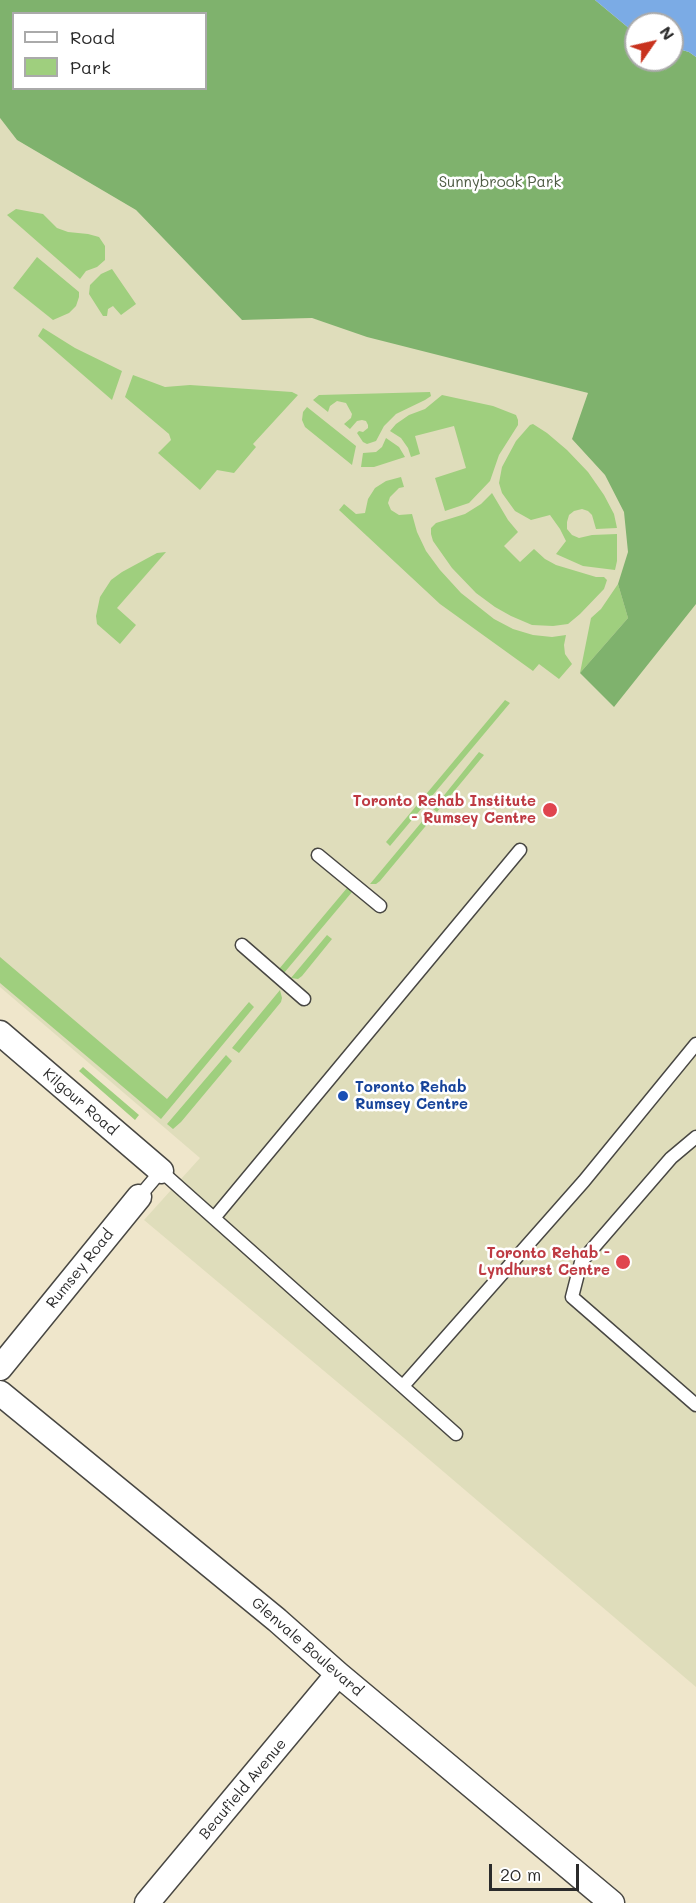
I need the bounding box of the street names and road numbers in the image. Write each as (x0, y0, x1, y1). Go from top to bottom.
street label: Kilgour Road (39, 1065, 121, 1139)
street label: Rumsey Road (43, 1226, 117, 1312)
street label: Glenvale Boulevard (248, 1594, 366, 1700)
street label: Beaufield Avenue (196, 1735, 290, 1843)

